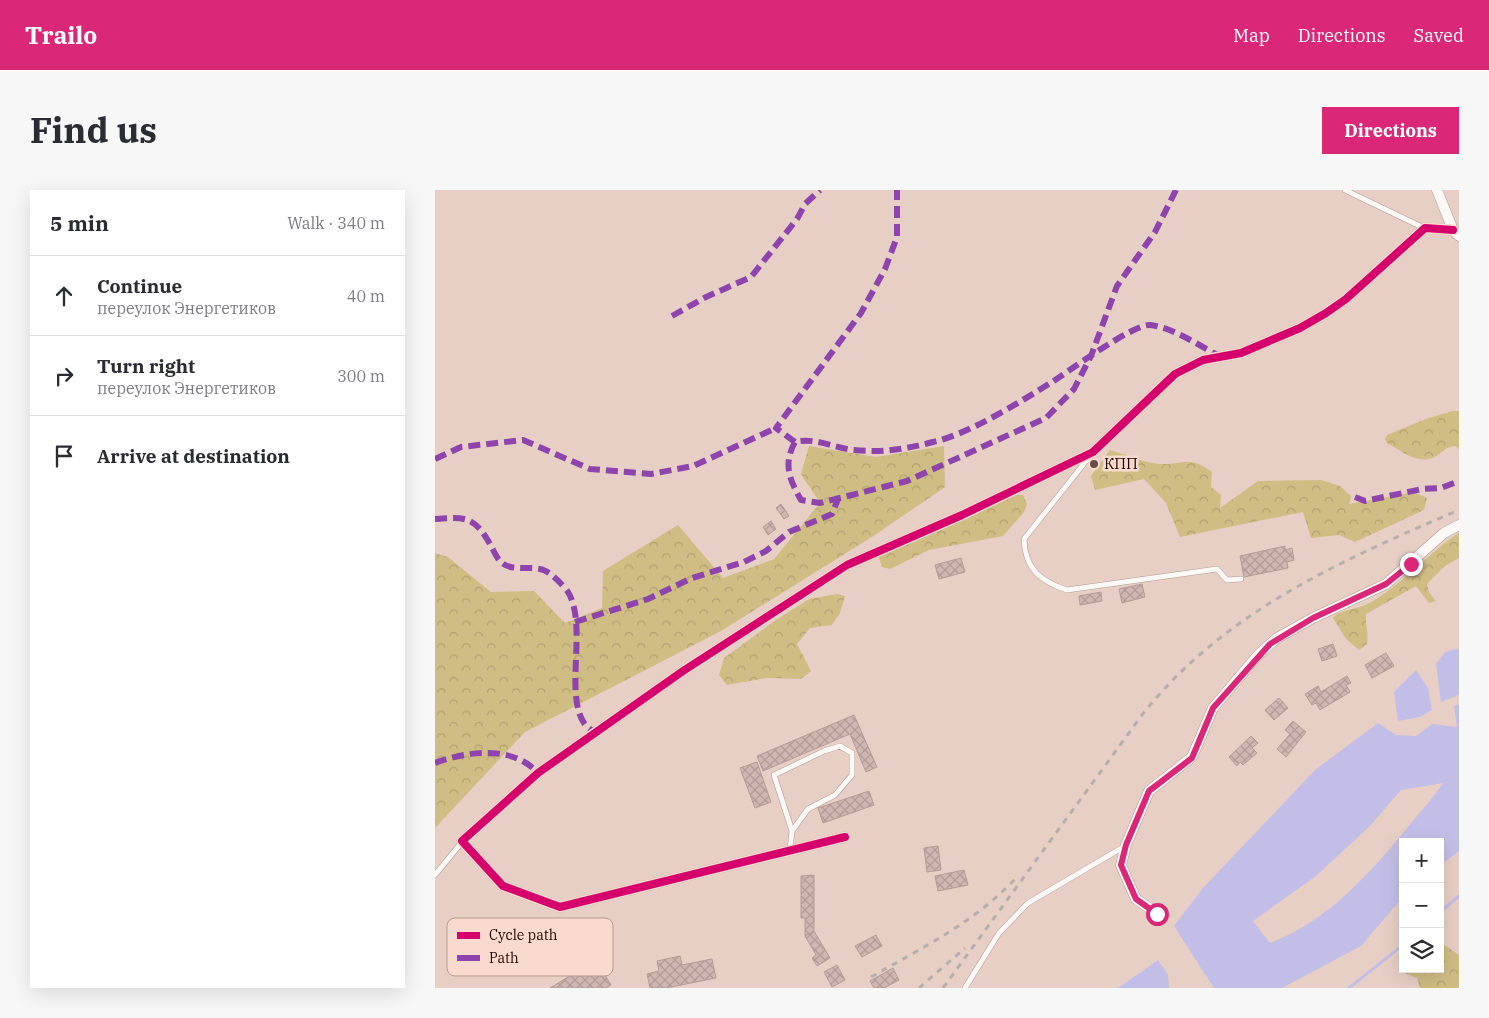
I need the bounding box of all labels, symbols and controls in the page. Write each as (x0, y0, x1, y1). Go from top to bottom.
text: Trailo (25, 19, 97, 51)
text: Map (1233, 24, 1270, 47)
text: Directions (1298, 24, 1386, 47)
text: Saved (1414, 24, 1464, 47)
text: Find us (30, 107, 157, 153)
button: Directions (1322, 107, 1459, 154)
text: 5 min (50, 209, 109, 237)
text: Walk · 340 m (287, 213, 385, 233)
text: Continue (97, 274, 182, 298)
icon: ahead (50, 282, 78, 310)
text: 40 m (347, 286, 385, 306)
text: переулок Энергетиков (97, 298, 276, 318)
text: Turn right (97, 354, 195, 378)
icon: right (50, 362, 78, 390)
text: 300 m (337, 366, 385, 386)
text: переулок Энергетиков (97, 378, 276, 398)
icon: arrive (50, 442, 78, 470)
text: Arrive at destination (97, 444, 290, 468)
place label: КПП (1104, 454, 1138, 473)
marker: КПП (1088, 458, 1100, 470)
route end (1400, 553, 1423, 576)
map controls (1399, 838, 1444, 973)
button: + (1399, 838, 1444, 883)
button: − (1399, 883, 1444, 928)
route start (1146, 903, 1169, 926)
legend (447, 918, 613, 976)
text: Cycle path (489, 926, 558, 944)
button: layers (1399, 928, 1444, 973)
text: Path (489, 949, 519, 967)

